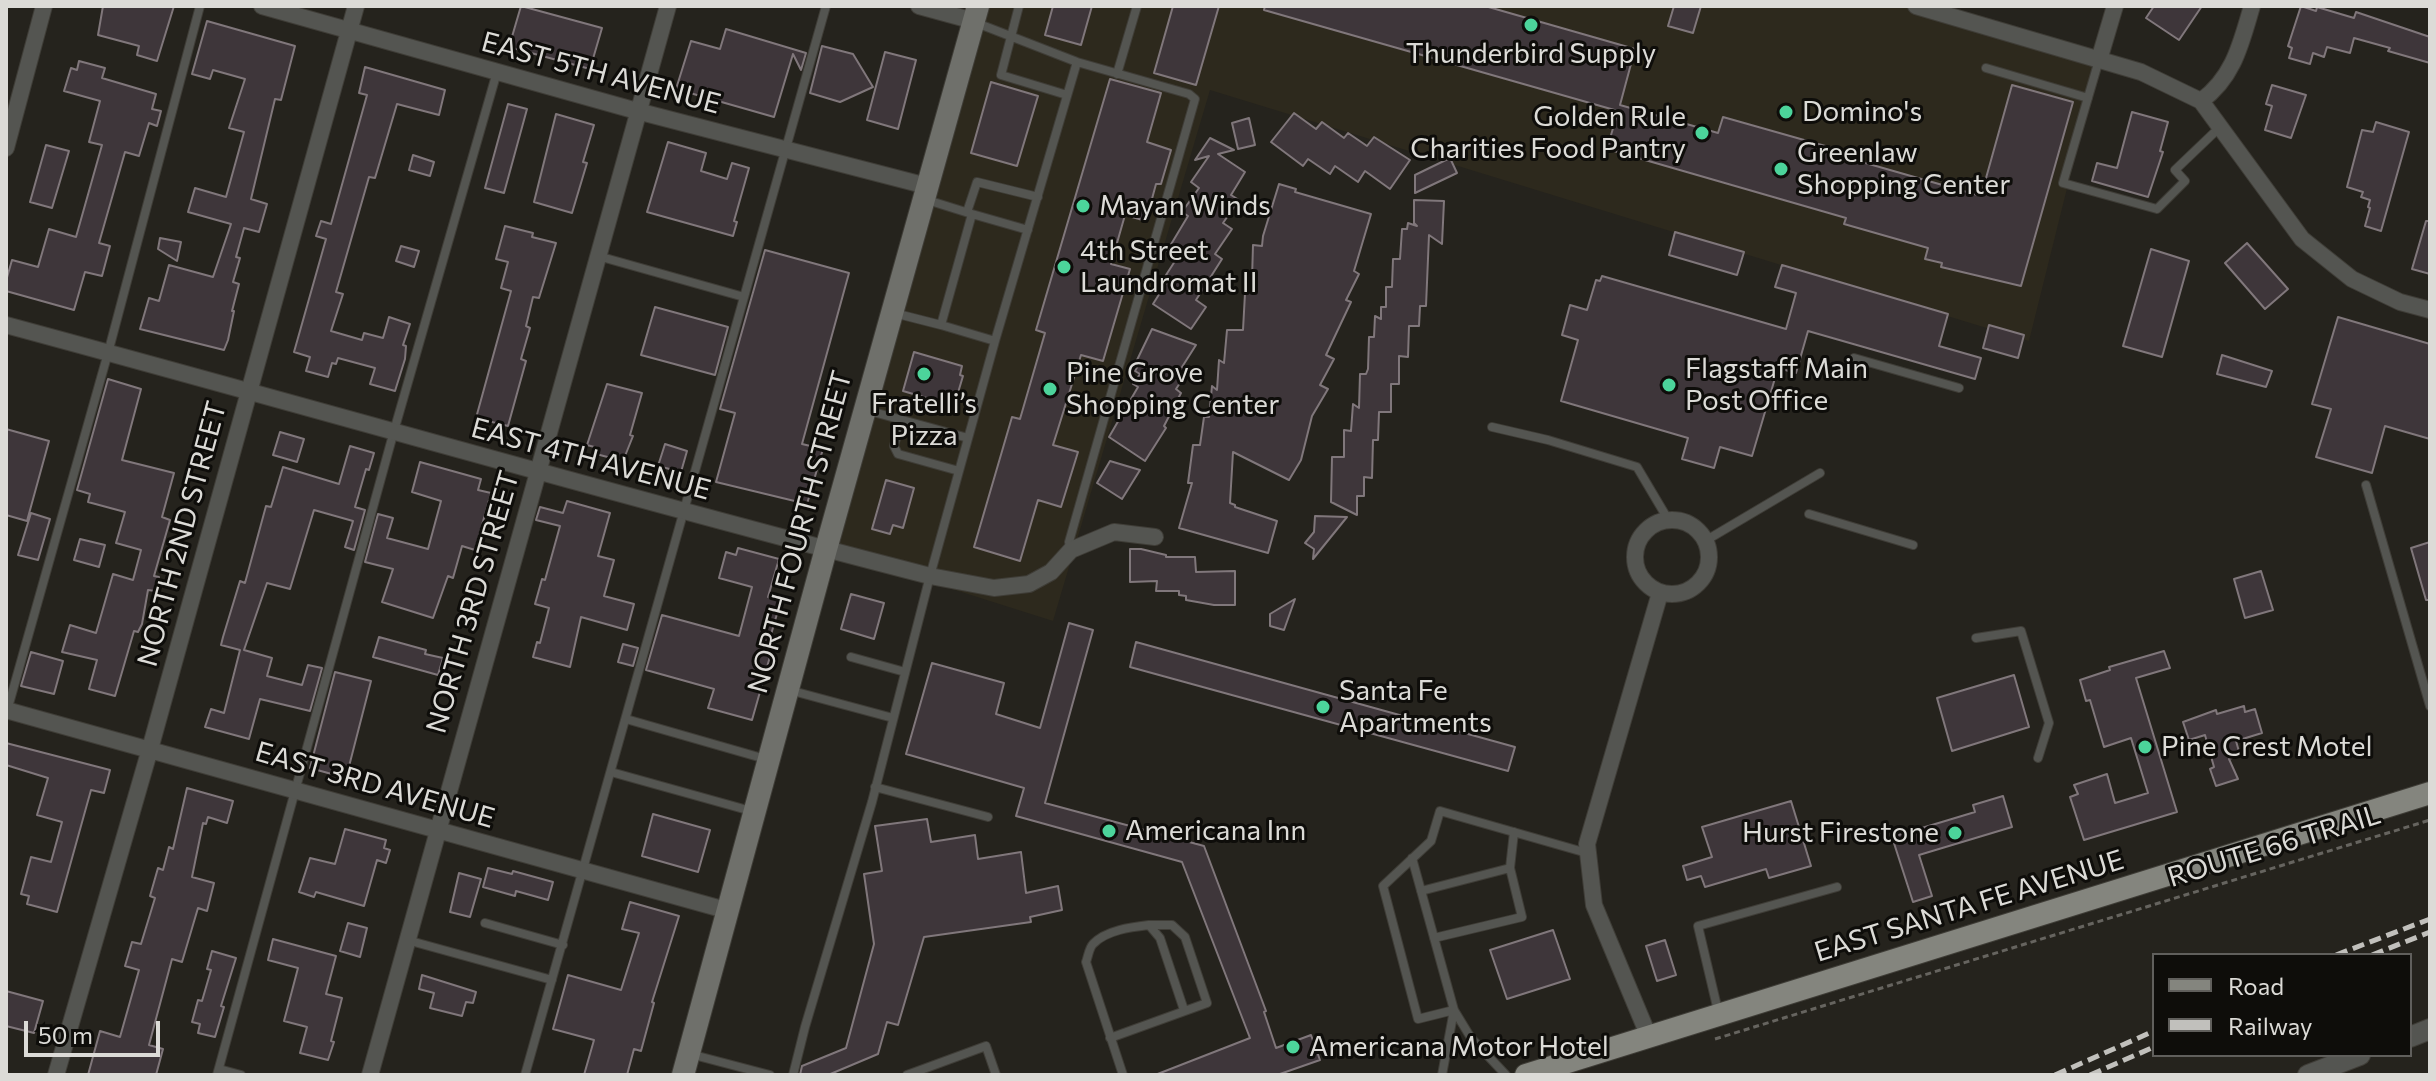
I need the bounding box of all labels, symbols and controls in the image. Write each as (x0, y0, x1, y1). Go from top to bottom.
marker: Thunderbird Supply (1522, 16, 1540, 34)
street label: EAST 5TH AVENUE (478, 25, 724, 121)
place label: Thunderbird Supply (1406, 37, 1656, 71)
place label: Domino's (1802, 95, 1922, 129)
place label: Golden Rule Charities Food Pantry (1410, 100, 1686, 166)
marker: Domino's (1777, 103, 1795, 121)
marker: Golden Rule Charities Food Pantry (1693, 124, 1711, 142)
place label: Greenlaw Shopping Center (1797, 136, 2010, 202)
marker: Greenlaw Shopping Center (1772, 160, 1790, 178)
place label: Mayan Winds (1099, 189, 1271, 223)
marker: Mayan Winds (1074, 197, 1092, 215)
place label: 4th Street Laundromat II (1080, 234, 1258, 300)
marker: 4th Street Laundromat II (1055, 258, 1073, 276)
place label: Flagstaff Main Post Office (1685, 352, 1868, 418)
place label: Pine Grove Shopping Center (1066, 356, 1279, 422)
marker: Fratelli’s Pizza (915, 365, 933, 383)
street label: NORTH FOURTH STREET (741, 367, 859, 697)
marker: Flagstaff Main Post Office (1660, 376, 1678, 394)
marker: Pine Grove Shopping Center (1041, 380, 1059, 398)
place label: Fratelli’s Pizza (871, 387, 977, 453)
street label: NORTH 2ND STREET (130, 398, 234, 670)
street label: EAST 4TH AVENUE (468, 411, 714, 507)
street label: NORTH 3RD STREET (419, 467, 527, 737)
place label: Santa Fe Apartments (1339, 674, 1492, 740)
marker: Santa Fe Apartments (1314, 698, 1332, 716)
place label: Pine Crest Motel (2161, 730, 2373, 764)
street label: EAST 3RD AVENUE (251, 735, 499, 835)
marker: Pine Crest Motel (2136, 738, 2154, 756)
street label: ROUTE 66 TRAIL (2164, 798, 2384, 894)
place label: Americana Inn (1125, 814, 1306, 848)
place label: Hurst Firestone (1742, 816, 1939, 850)
marker: Americana Inn (1100, 822, 1118, 840)
marker: Hurst Firestone (1946, 824, 1964, 842)
street label: EAST SANTA FE AVENUE (1810, 843, 2128, 969)
legend (2152, 953, 2412, 1057)
text: Road (2228, 971, 2284, 1000)
scale bar (28, 1005, 164, 1055)
text: Railway (2228, 1011, 2313, 1040)
text: 50 m (38, 1020, 93, 1049)
place label: Americana Motor Hotel (1309, 1030, 1609, 1064)
marker: Americana Motor Hotel (1284, 1038, 1302, 1056)

